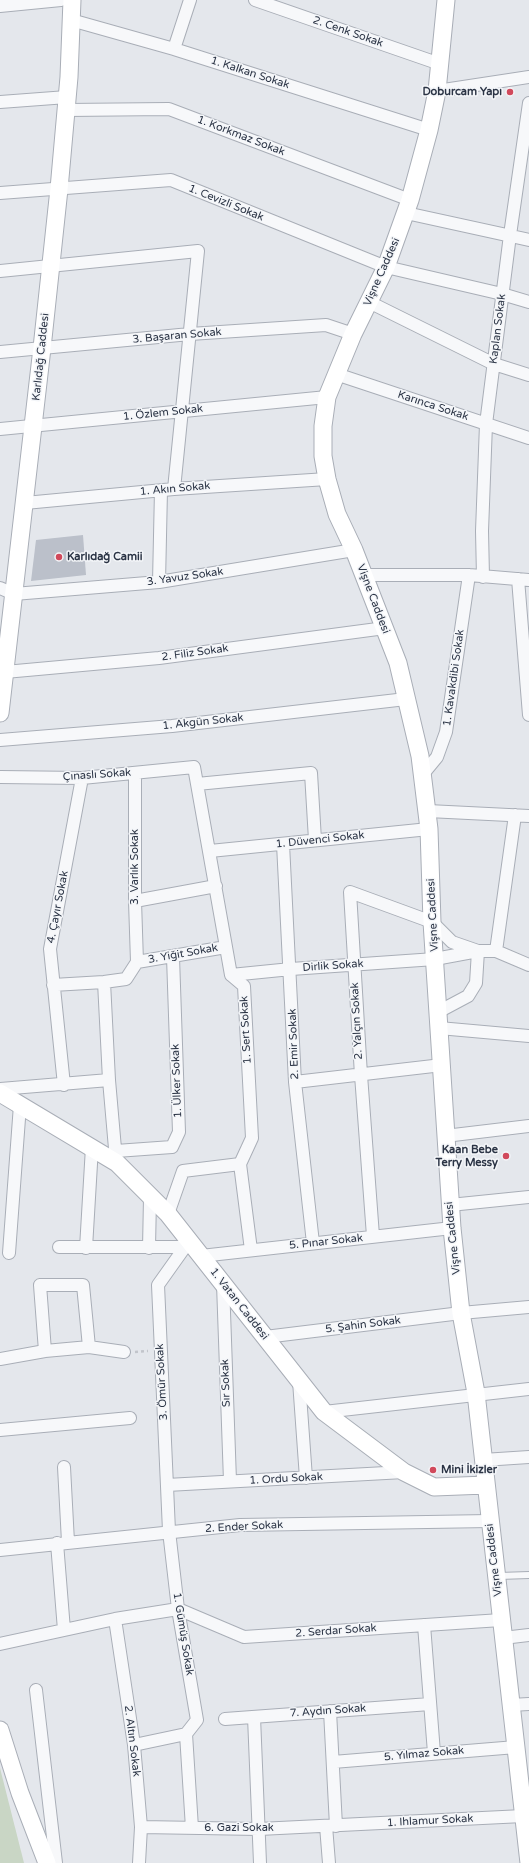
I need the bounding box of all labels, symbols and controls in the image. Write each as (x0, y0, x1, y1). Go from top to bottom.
street label: 2. Cenk Sokak (311, 14, 385, 50)
street label: 1. Kalkan Sokak (209, 54, 291, 92)
place label: Doburcam Yapı (423, 85, 502, 99)
marker: Doburcam Yapı (505, 87, 515, 97)
street label: 1. Korkmaz Sokak (195, 113, 287, 159)
street label: 1. Cevizli Sokak (186, 182, 266, 224)
street label: Vişne Caddesi (361, 236, 403, 308)
street label: Kaplan Sokak (487, 293, 509, 365)
street label: Karlıdağ Caddesi (30, 312, 52, 402)
street label: 3. Başaran Sokak (132, 326, 222, 346)
street label: Karınca Sokak (396, 388, 470, 424)
street label: 1. Özlem Sokak (122, 402, 204, 424)
street label: 1. Akın Sokak (139, 479, 211, 499)
place label: Karlıdağ Camii (67, 550, 143, 564)
marker: Karlıdağ Camii (54, 552, 64, 562)
street label: Vişne Caddesi (354, 562, 392, 636)
street label: 3. Yavuz Sokak (146, 565, 224, 589)
street label: 1. Kavakdibi Sokak (441, 629, 467, 727)
street label: 2. Filiz Sokak (161, 642, 229, 664)
street label: 1. Akgün Sokak (162, 711, 244, 733)
street label: Çınaslı Sokak (62, 766, 132, 784)
street label: 3. Varlık Sokak (128, 829, 142, 905)
street label: 1. Düvenci Sokak (275, 829, 365, 851)
street label: 4. Çayır Sokak (44, 870, 72, 944)
street label: Vişne Caddesi (424, 878, 442, 952)
street label: 3. Yiğit Sokak (147, 941, 219, 967)
street label: Dirlik Sokak (302, 957, 364, 975)
street label: 2. Yalçın Sokak (348, 982, 366, 1060)
street label: 1. Sert Sokak (238, 995, 254, 1065)
street label: 2. Emir Sokak (286, 1008, 302, 1080)
street label: 1. Ülker Sokak (169, 1044, 185, 1118)
place label: Kaan Bebe Terry Messy (435, 1143, 498, 1169)
marker: Kaan Bebe Terry Messy (501, 1151, 511, 1161)
street label: Vişne Caddesi (443, 1201, 463, 1275)
street label: 5. Pınar Sokak (288, 1232, 364, 1252)
street label: 1. Vatan Caddesi (207, 1265, 271, 1343)
street label: 5. Şahin Sokak (324, 1314, 402, 1336)
street label: 3. Ömür Sokak (153, 1343, 171, 1421)
street label: Sır Sokak (219, 1359, 233, 1407)
place label: Mini İkizler (441, 1463, 497, 1477)
marker: Mini İkizler (428, 1465, 438, 1475)
street label: 1. Ordu Sokak (249, 1470, 323, 1488)
street label: 2. Ender Sokak (205, 1518, 283, 1536)
street label: Vişne Caddesi (483, 1523, 505, 1597)
street label: 1. Gümüş Sokak (170, 1591, 196, 1677)
street label: 2. Serdar Sokak (295, 1622, 377, 1640)
street label: 7. Aydın Sokak (289, 1702, 367, 1720)
street label: 2. Altın Sokak (121, 1705, 143, 1777)
street label: 5. Yılmaz Sokak (383, 1744, 465, 1764)
street label: 1. Ihlamur Sokak (386, 1812, 474, 1830)
street label: 6. Gazi Sokak (204, 1821, 274, 1835)

